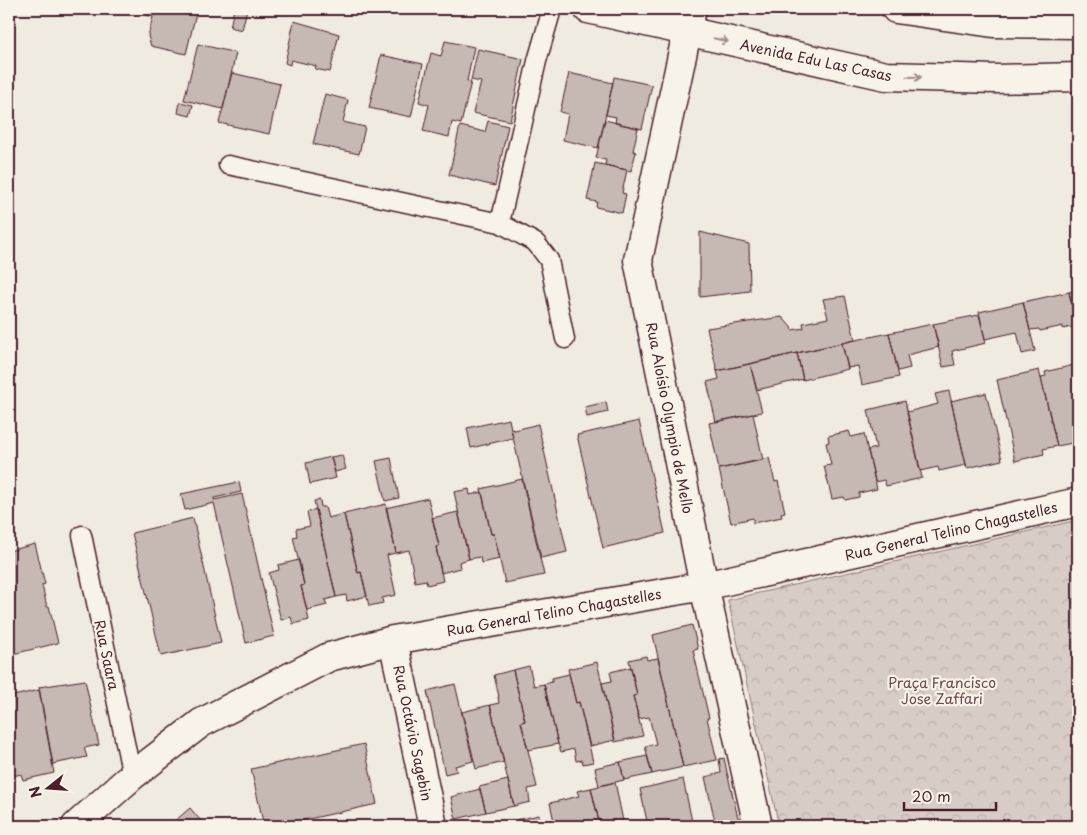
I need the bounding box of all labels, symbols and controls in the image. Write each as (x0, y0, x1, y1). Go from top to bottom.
street label: Avenida Edu Las Casas (738, 34, 894, 86)
one-way arrow (713, 36, 729, 45)
one-way arrow (906, 72, 922, 82)
street label: Rua Aloísio Olympio de Mello (641, 321, 699, 516)
street label: Rua General Telino Chagastelles (843, 496, 1059, 566)
street label: Rua General Telino Chagastelles (445, 583, 663, 641)
street label: Rua Saara (89, 618, 125, 692)
street label: Rua Octávio Sagebin (388, 663, 438, 803)
park label: Praça Francisco Jose Zaffari (888, 672, 996, 709)
north arrow (22, 762, 72, 812)
scale bar (904, 780, 997, 812)
text: N (23, 784, 47, 800)
text: 20 m (912, 784, 951, 807)

